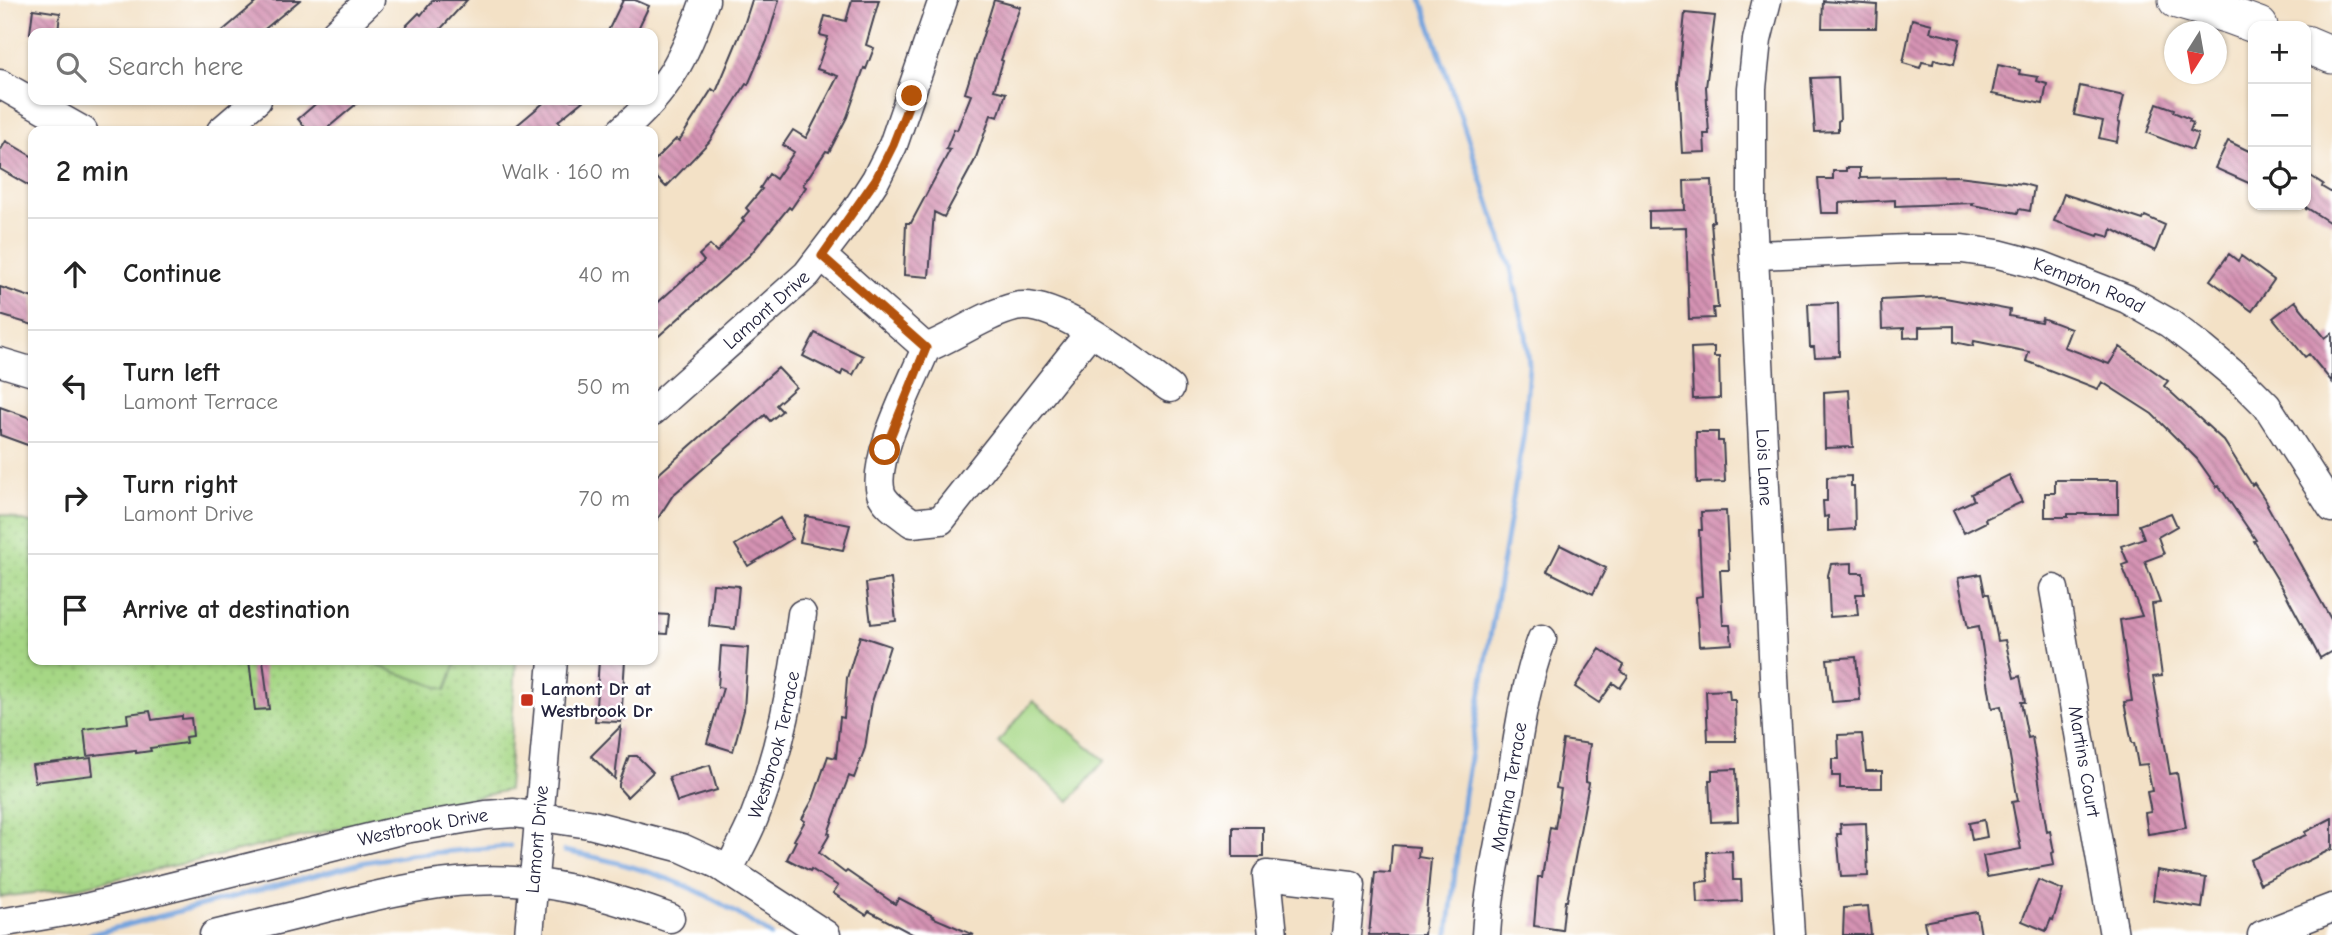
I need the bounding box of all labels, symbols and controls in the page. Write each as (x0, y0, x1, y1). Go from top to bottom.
north arrow (2164, 21, 2227, 84)
map controls (2248, 21, 2311, 210)
button: + (2248, 21, 2311, 84)
search box (28, 28, 658, 105)
icon: search (52, 48, 90, 86)
text: Search here (108, 52, 243, 82)
route end (896, 80, 927, 111)
button: − (2248, 84, 2311, 147)
button: locate (2248, 147, 2311, 210)
text: 2 min (56, 154, 129, 189)
text: Walk · 160 m (502, 158, 630, 185)
street label: Kempton Road (2031, 253, 2149, 318)
icon: ahead (56, 255, 94, 293)
text: Continue (123, 259, 221, 289)
text: 40 m (578, 261, 630, 288)
street label: Lamont Drive (719, 266, 814, 354)
text: Turn left (123, 358, 220, 388)
icon: left (56, 367, 94, 405)
text: 50 m (577, 373, 630, 400)
text: Lamont Terrace (123, 388, 278, 415)
street label: Lois Lane (1751, 428, 1777, 506)
route start (869, 434, 900, 465)
text: Turn right (123, 470, 237, 500)
icon: right (56, 479, 94, 517)
text: 70 m (578, 485, 630, 512)
text: Lamont Drive (123, 500, 254, 527)
icon: arrive (56, 591, 94, 629)
text: Arrive at destination (123, 595, 350, 625)
street label: Westbrook Terrace (744, 669, 804, 822)
place label: Lamont Dr at Westbrook Dr (541, 678, 653, 722)
marker: Lamont Dr at Westbrook Dr (519, 692, 535, 708)
street label: Martins Court (2063, 704, 2104, 819)
street label: Martina Terrace (1487, 720, 1531, 853)
street label: Lamont Drive (522, 785, 553, 894)
street label: Westbrook Drive (356, 804, 490, 851)

